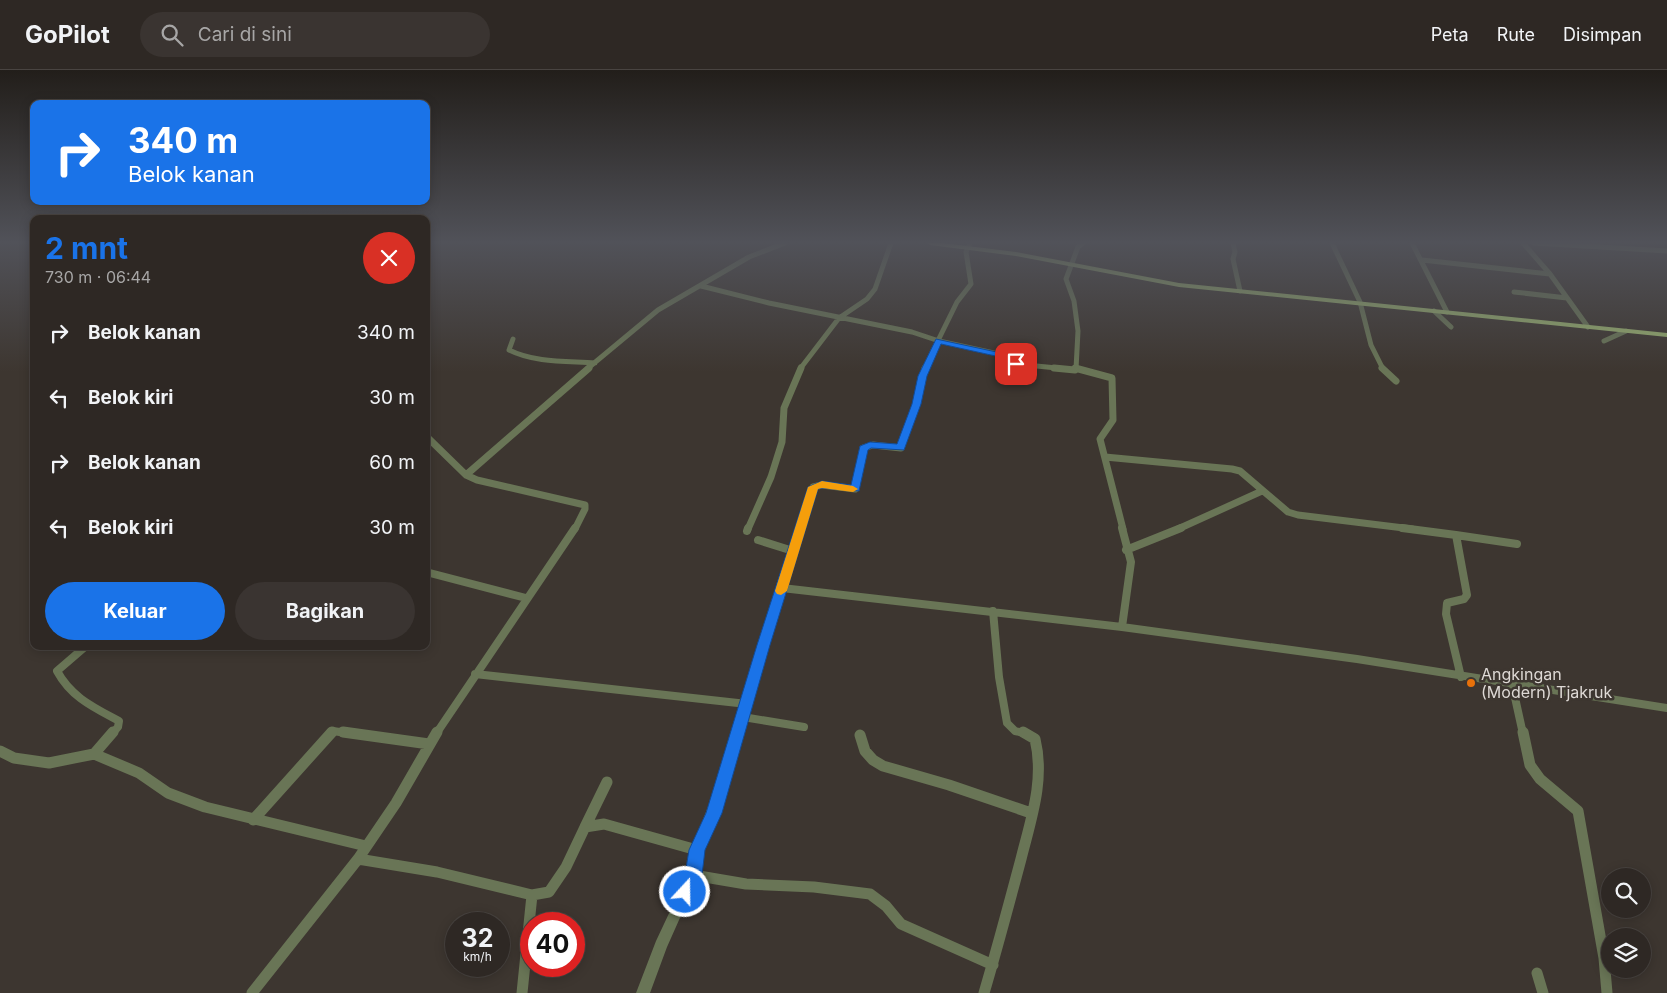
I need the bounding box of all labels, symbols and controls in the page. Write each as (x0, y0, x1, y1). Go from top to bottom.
search box (140, 12, 490, 57)
text: GoPilot (25, 20, 110, 49)
icon: search (158, 21, 186, 49)
text: Cari di sini (198, 23, 292, 46)
text: Peta (1431, 24, 1469, 45)
text: Rute (1497, 24, 1535, 45)
text: Disimpan (1563, 24, 1642, 45)
text: 340 m (128, 119, 238, 161)
icon: right (45, 120, 110, 185)
text: Belok kanan (128, 161, 255, 187)
text: 2 mnt (45, 230, 128, 266)
button: close (363, 232, 415, 284)
text: 730 m · 06:44 (45, 267, 151, 287)
icon: right (45, 319, 73, 347)
text: Belok kanan (88, 321, 201, 344)
text: 340 m (357, 321, 415, 344)
pin (995, 343, 1037, 385)
icon: arrive (1002, 350, 1030, 378)
icon: left (45, 384, 73, 412)
text: Belok kiri (88, 386, 173, 409)
text: 30 m (369, 386, 415, 409)
icon: right (45, 449, 73, 477)
text: Belok kanan (88, 451, 201, 474)
text: 60 m (369, 451, 415, 474)
icon: left (45, 514, 73, 542)
text: Belok kiri (88, 516, 173, 539)
text: 30 m (369, 516, 415, 539)
button: Keluar (45, 582, 225, 640)
button: Bagikan (235, 582, 415, 640)
place label: Angkingan (Modern) Tjakruk (1481, 664, 1613, 702)
marker: Angkingan (Modern) Tjakruk (1465, 677, 1477, 689)
position arrow (658, 865, 710, 917)
map controls (1601, 868, 1651, 978)
button: search (1601, 868, 1651, 918)
speed limit sign: 40 (520, 912, 585, 977)
text: 32 (462, 923, 493, 953)
button: layers (1601, 928, 1651, 978)
text: km/h (463, 949, 492, 964)

